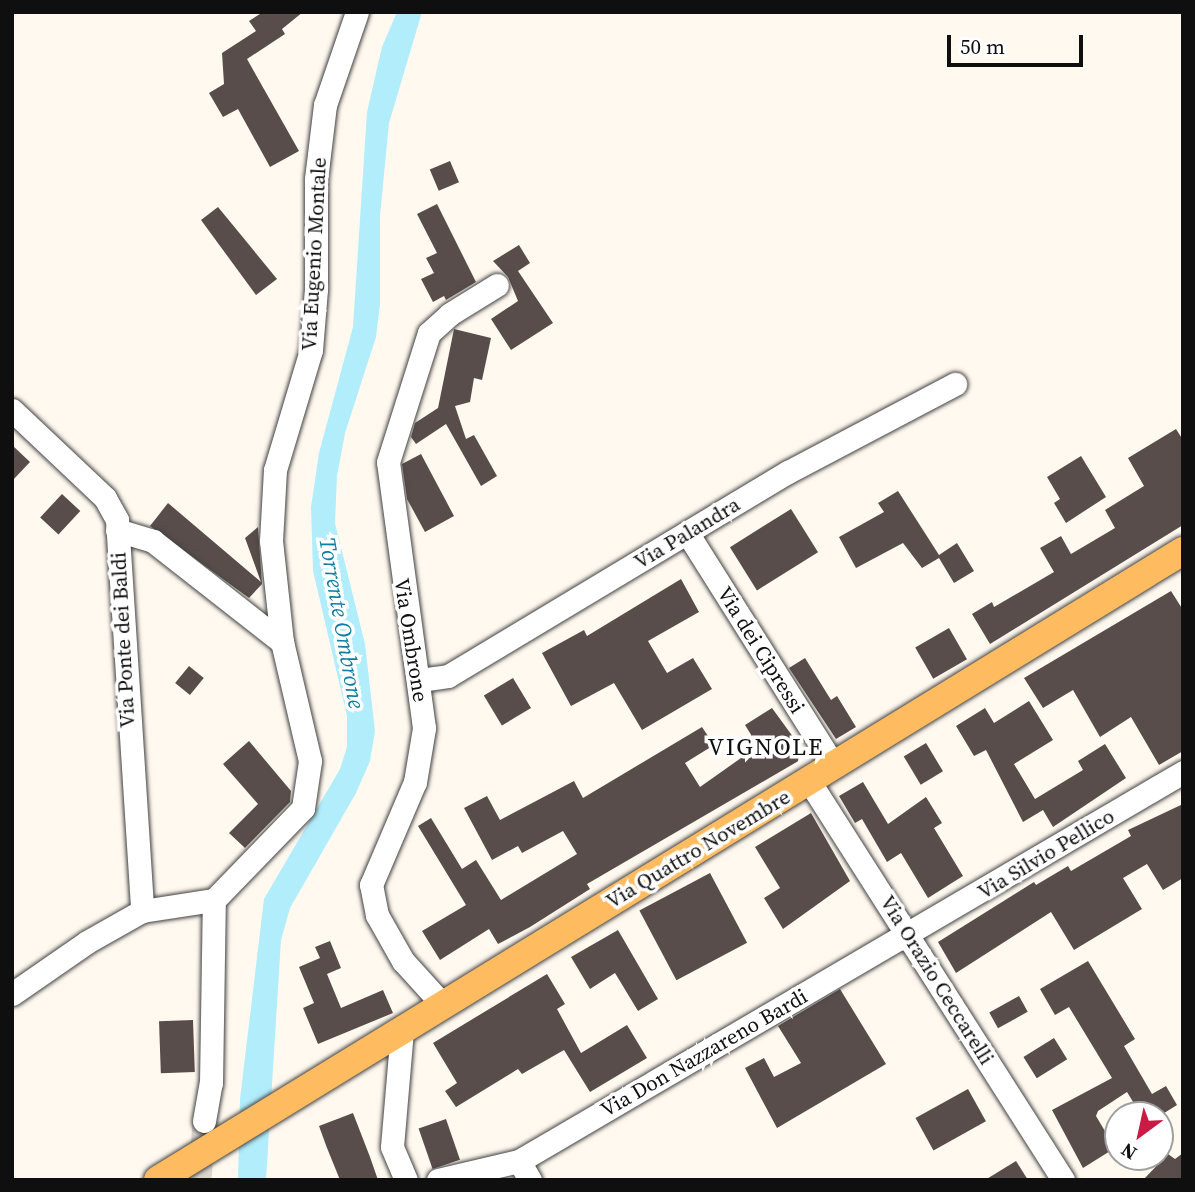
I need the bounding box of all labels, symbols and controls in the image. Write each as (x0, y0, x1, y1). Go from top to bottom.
scale bar (950, 21, 1086, 65)
text: 50 m (960, 32, 1005, 61)
street label: Via Eugenio Montale (296, 157, 332, 351)
street label: Via Palandra (629, 492, 745, 574)
water label: Torrente Ombrone (313, 535, 371, 711)
street label: Via Ponte dei Baldi (106, 551, 140, 729)
street label: Via Ombrone (389, 576, 433, 704)
street label: Via dei Cipressi (712, 582, 810, 718)
district label: VIGNOLE (709, 733, 823, 761)
street label: Via Quattro Novembre (601, 784, 795, 914)
street label: Via Silvio Pellico (973, 803, 1119, 905)
street label: Via Orazio Ceccarelli (875, 891, 999, 1069)
street label: Via Don Nazzareno Bardi (596, 984, 812, 1122)
north arrow (1104, 1101, 1174, 1171)
text: N (1116, 1137, 1142, 1167)

